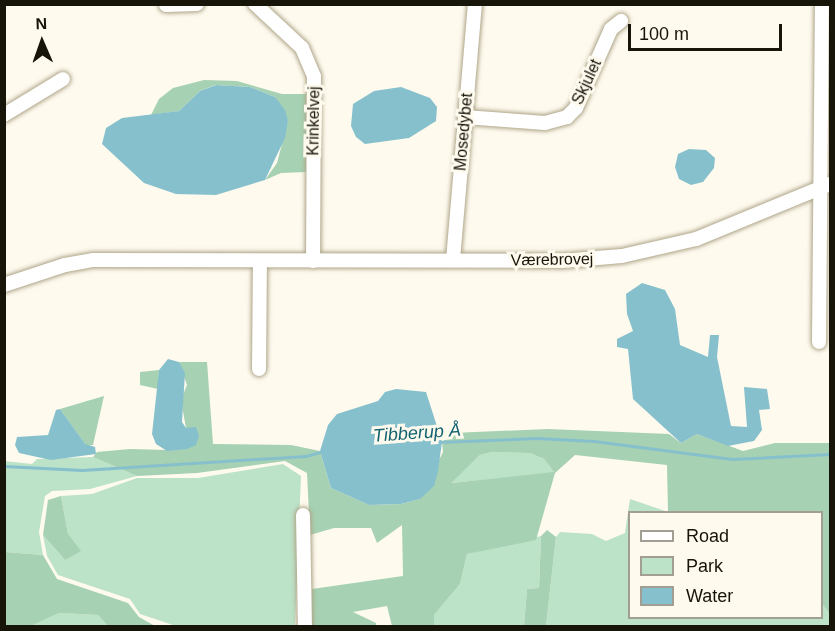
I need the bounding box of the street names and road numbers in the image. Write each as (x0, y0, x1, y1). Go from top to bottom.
street label: Skjulet (568, 56, 606, 108)
street label: Krinkelvej (304, 86, 324, 156)
street label: Mosedybet (451, 92, 477, 172)
street label: Værebrovej (510, 250, 594, 270)

